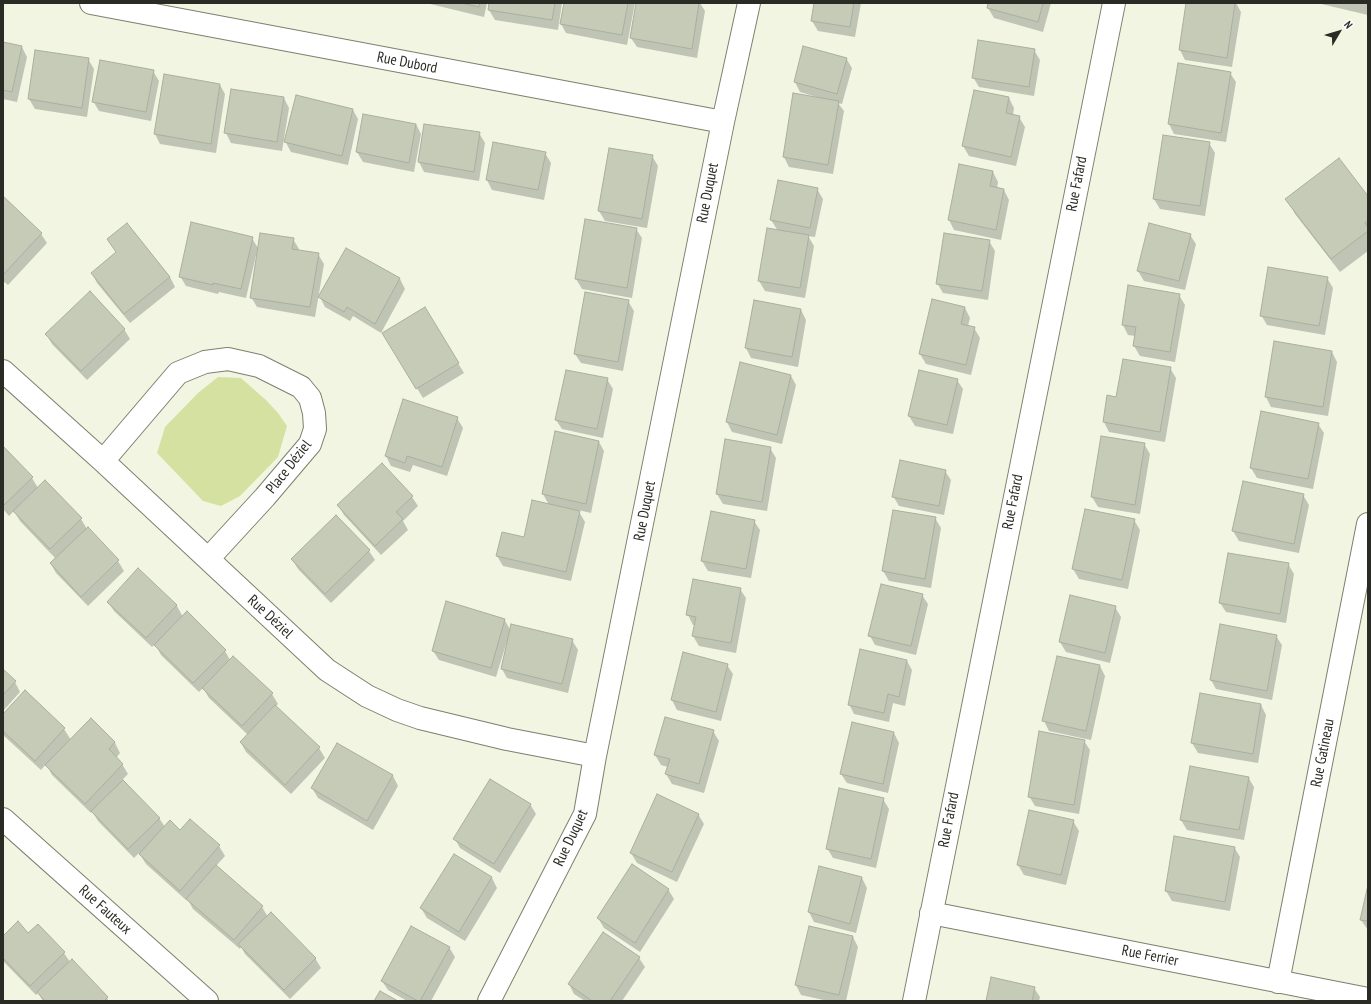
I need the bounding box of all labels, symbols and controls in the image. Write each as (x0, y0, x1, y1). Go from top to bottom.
north arrow (1319, 12, 1359, 52)
text: N (1341, 18, 1356, 31)
street label: Rue Dubord (375, 48, 439, 78)
street label: Rue Fafard (1063, 155, 1091, 213)
street label: Rue Duquet (693, 161, 723, 225)
street label: Place Déziel (263, 437, 315, 497)
street label: Rue Fafard (999, 473, 1027, 531)
street label: Rue Duquet (630, 479, 660, 543)
street label: Rue Déziel (244, 592, 296, 642)
street label: Rue Gatineau (1308, 717, 1338, 789)
street label: Rue Fafard (935, 791, 963, 849)
street label: Rue Duquet (550, 807, 592, 869)
street label: Rue Fauteux (75, 882, 135, 938)
street label: Rue Ferrier (1120, 942, 1180, 970)

